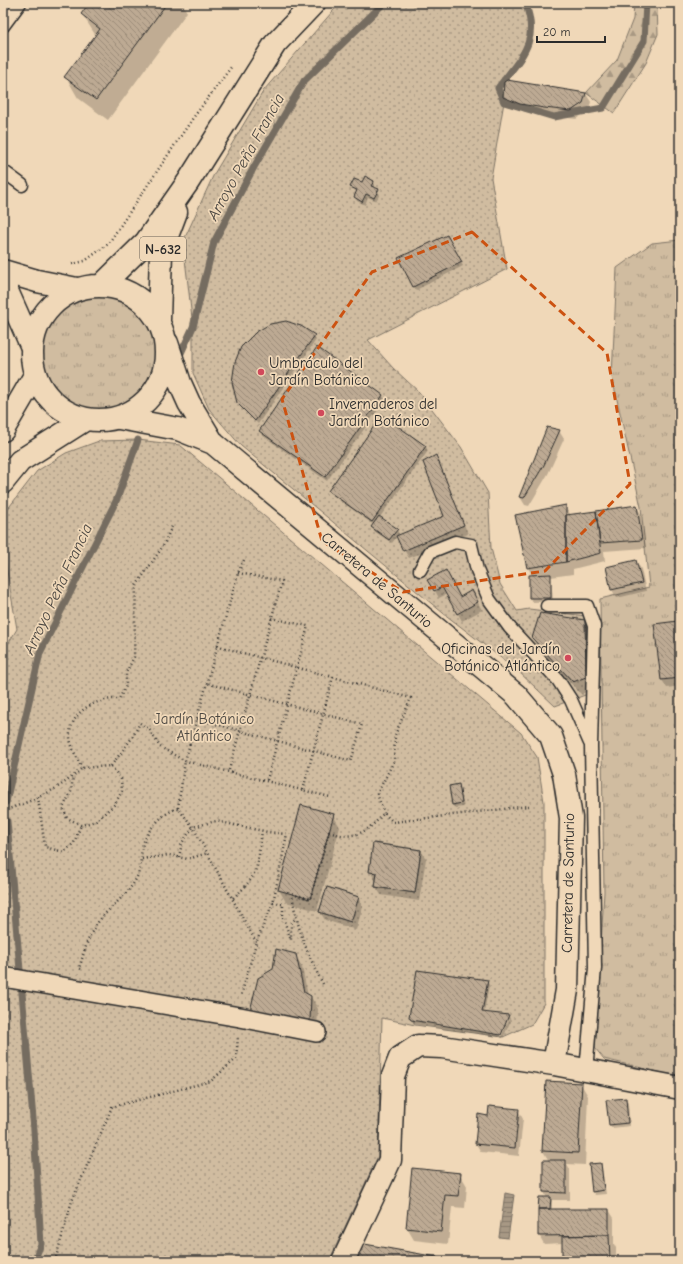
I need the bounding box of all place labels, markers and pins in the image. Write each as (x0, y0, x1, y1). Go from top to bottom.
place label: Umbráculo del Jardín Botánico (269, 354, 369, 389)
marker: Umbráculo del Jardín Botánico (256, 367, 266, 377)
place label: Invernaderos del Jardín Botánico (329, 395, 438, 430)
marker: Invernaderos del Jardín Botánico (316, 408, 326, 418)
place label: Oficinas del Jardín Botánico Atlántico (441, 640, 560, 675)
marker: Oficinas del Jardín Botánico Atlántico (563, 653, 573, 663)

